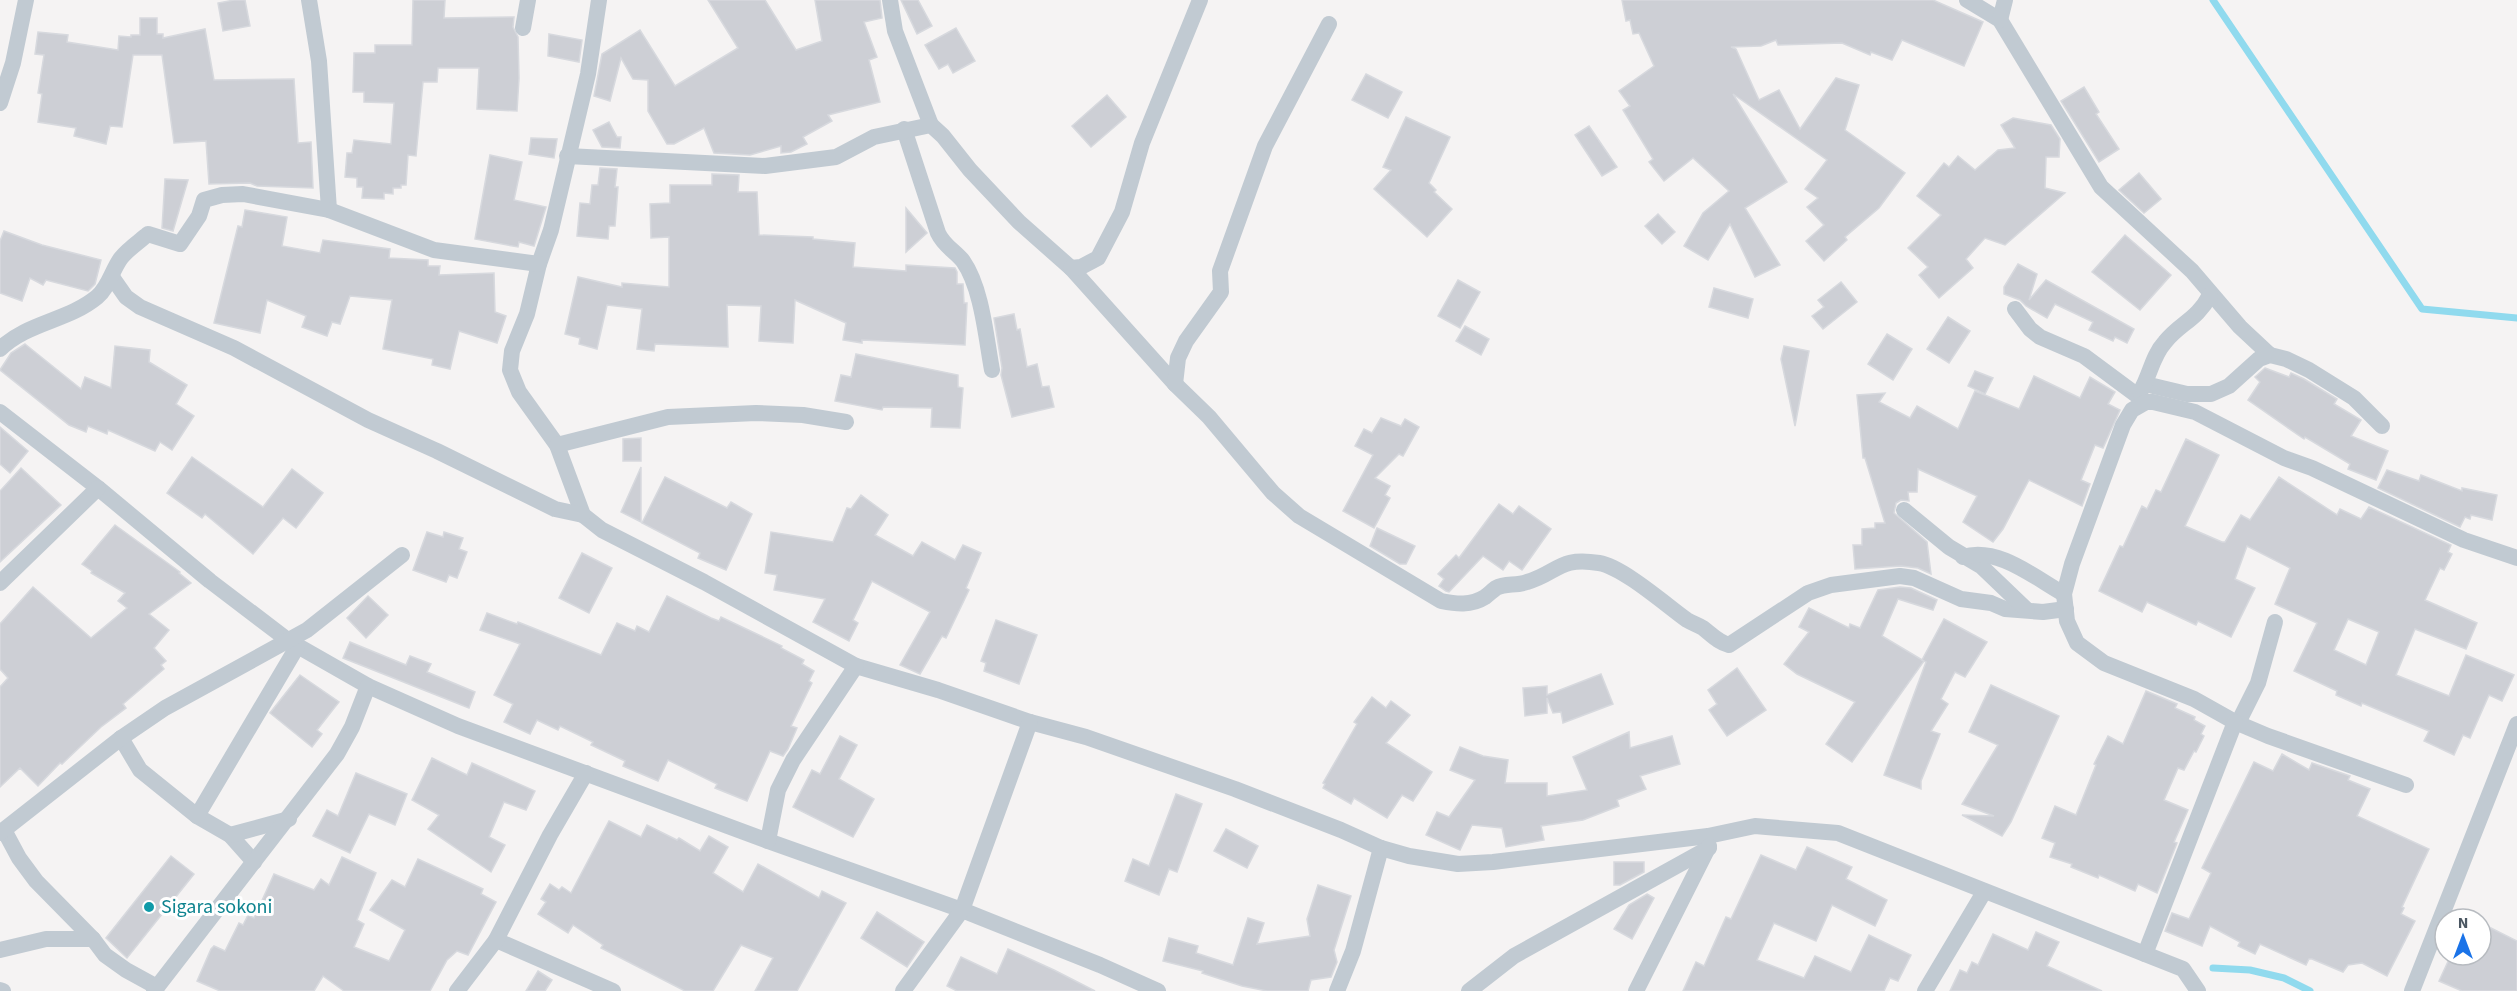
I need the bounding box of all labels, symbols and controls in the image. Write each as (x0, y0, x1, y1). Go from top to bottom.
place label: Sigara sokoni (161, 893, 272, 921)
marker: Sigara sokoni (142, 900, 156, 914)
north arrow (2433, 907, 2493, 967)
text: N (2458, 912, 2468, 934)

